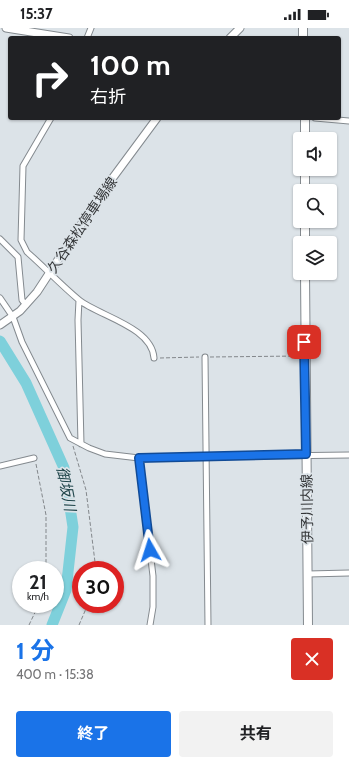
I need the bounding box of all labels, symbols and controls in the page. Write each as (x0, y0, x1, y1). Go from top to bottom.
text: 15:37 (20, 5, 53, 23)
text: 100 m (90, 48, 171, 82)
icon: right (24, 52, 76, 104)
text: 右折 (90, 86, 126, 108)
map controls (293, 132, 337, 280)
button: sound (293, 132, 337, 176)
street label: 久谷森松停車場線 (43, 174, 121, 276)
button: search (293, 184, 337, 228)
button: layers (293, 236, 337, 280)
pin (287, 325, 321, 359)
icon: arrive (293, 331, 315, 353)
water label: 御坂川 (53, 465, 80, 515)
street label: 伊予川内線 (297, 474, 317, 544)
position arrow (129, 529, 171, 571)
speed limit sign: 30 (72, 561, 124, 613)
text: 21 (29, 570, 47, 594)
text: km/h (27, 590, 49, 603)
text: 1 分 (16, 636, 54, 665)
button: close (291, 638, 333, 680)
text: 400 m · 15:38 (16, 666, 94, 682)
button: 終了 (16, 711, 171, 757)
button: 共有 (179, 711, 333, 757)

